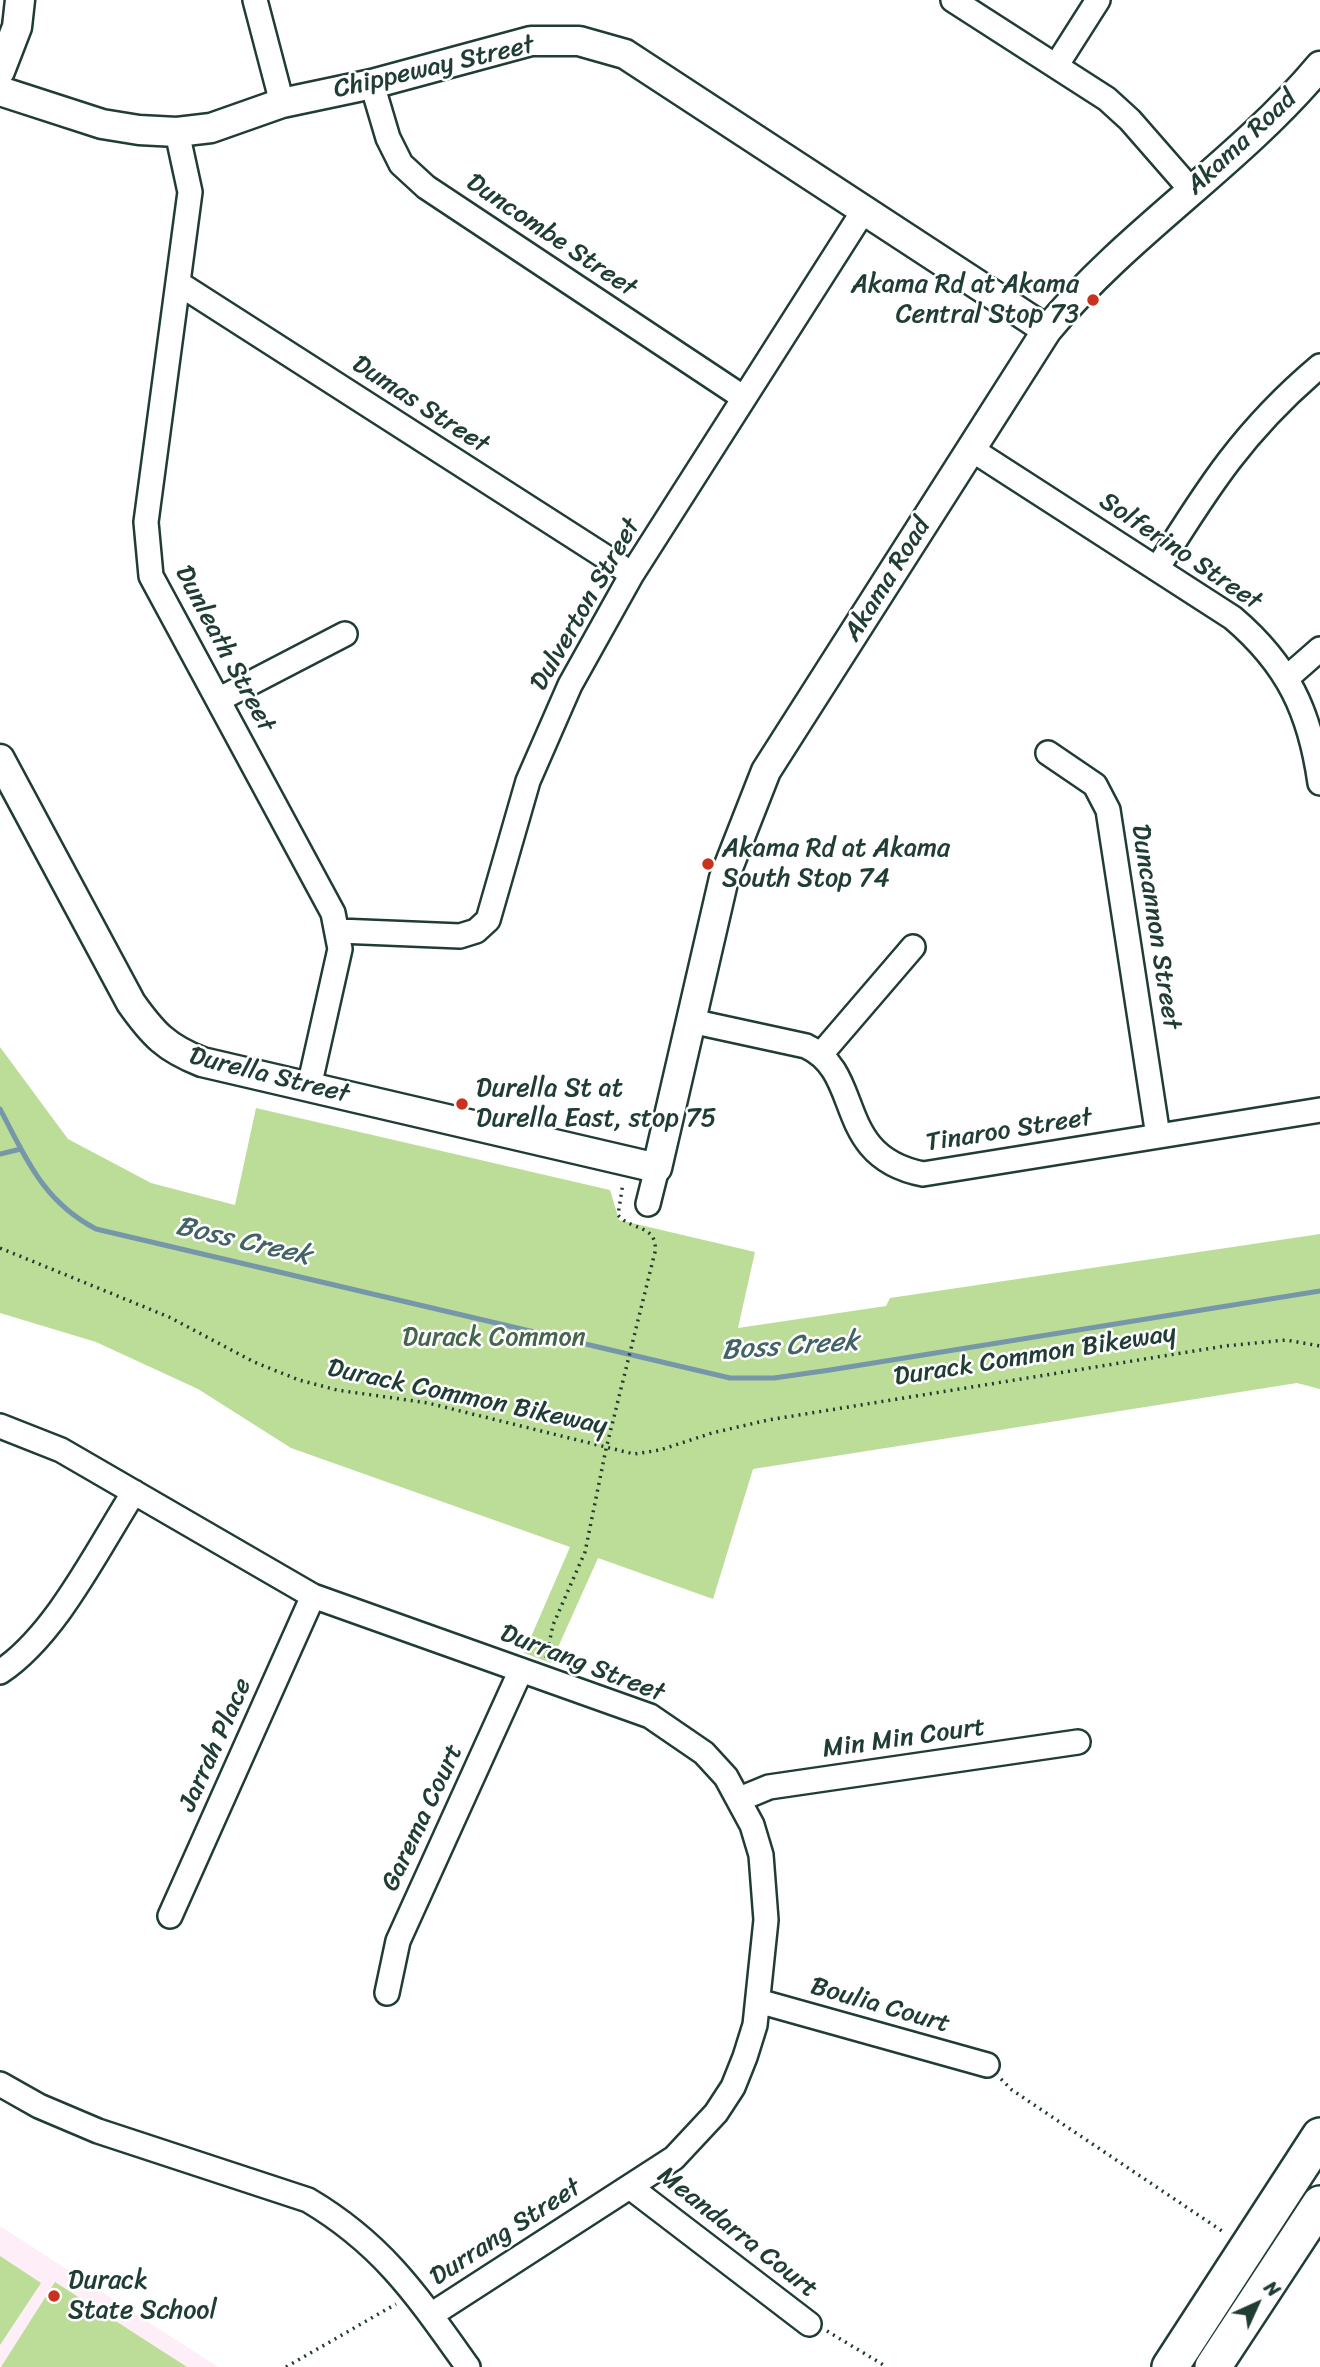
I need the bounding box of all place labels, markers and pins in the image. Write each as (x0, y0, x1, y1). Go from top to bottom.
place label: Akama Rd at Akama Central Stop 73 (851, 269, 1079, 330)
marker: Akama Rd at Akama Central Stop 73 (1085, 292, 1101, 308)
place label: Akama Rd at Akama South Stop 74 (722, 833, 950, 894)
marker: Akama Rd at Akama South Stop 74 (700, 856, 716, 872)
place label: Durella St at Durella East, stop 75 (476, 1073, 716, 1134)
marker: Durella St at Durella East, stop 75 (454, 1096, 470, 1112)
place label: Durack State School (68, 2265, 217, 2326)
marker: Durack State School (46, 2288, 62, 2304)

